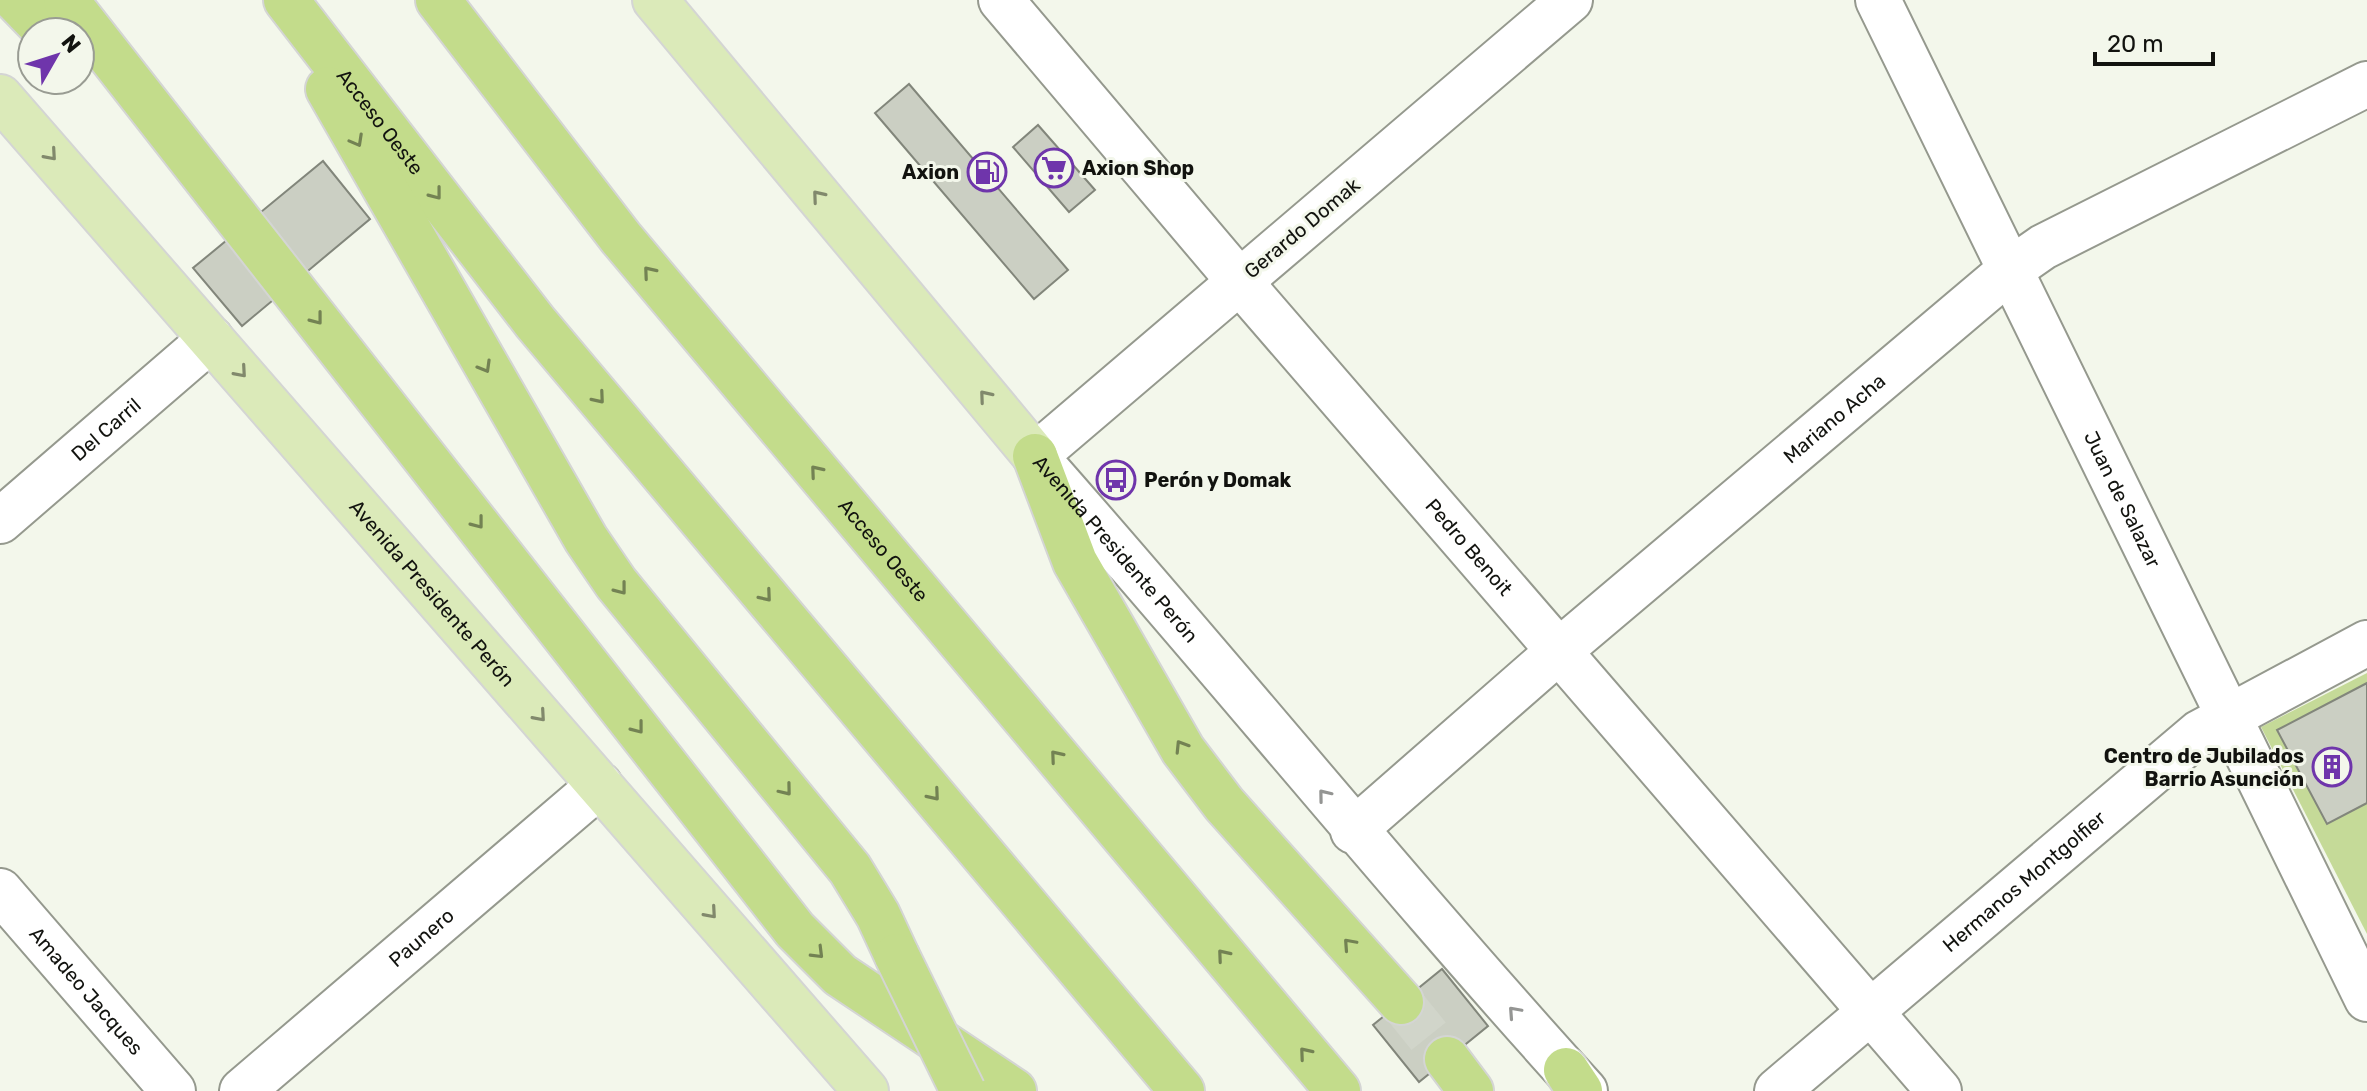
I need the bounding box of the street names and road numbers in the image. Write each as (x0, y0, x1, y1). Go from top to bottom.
street label: Acceso Oeste (332, 64, 429, 179)
street label: Gerardo Domak (1239, 172, 1365, 283)
street label: Mariano Acha (1778, 369, 1890, 468)
street label: Del Carril (66, 393, 146, 466)
street label: Juan de Salazar (2079, 427, 2166, 572)
street label: Avenida Presidente Perón (1028, 450, 1203, 647)
street label: Acceso Oeste (833, 494, 933, 607)
street label: Pedro Benoit (1421, 494, 1518, 601)
street label: Avenida Presidente Perón (344, 495, 520, 691)
street label: Hermanos Montgolfier (1938, 805, 2111, 957)
street label: Paunero (384, 903, 459, 972)
street label: Amadeo Jacques (24, 922, 148, 1060)

